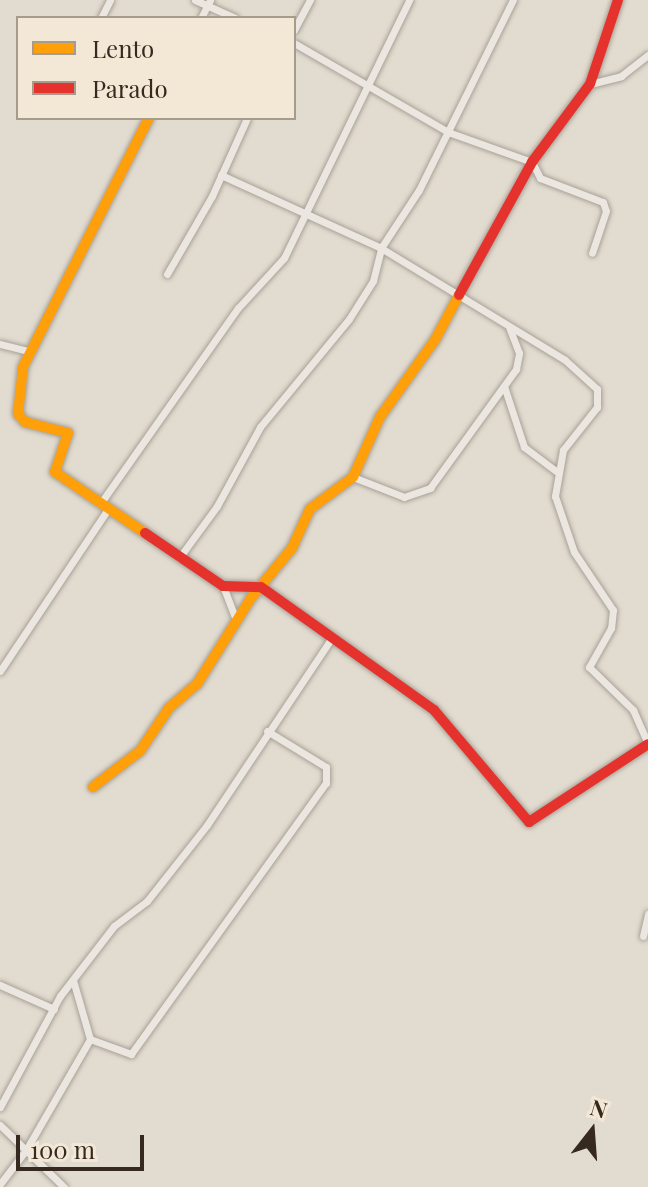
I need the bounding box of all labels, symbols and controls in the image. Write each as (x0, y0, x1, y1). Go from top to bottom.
legend (16, 16, 296, 120)
text: Lento (92, 32, 154, 64)
text: Parado (92, 72, 168, 104)
north arrow (552, 1091, 632, 1171)
text: N (587, 1091, 611, 1125)
scale bar (20, 1119, 148, 1169)
text: 100 m (30, 1133, 95, 1165)

